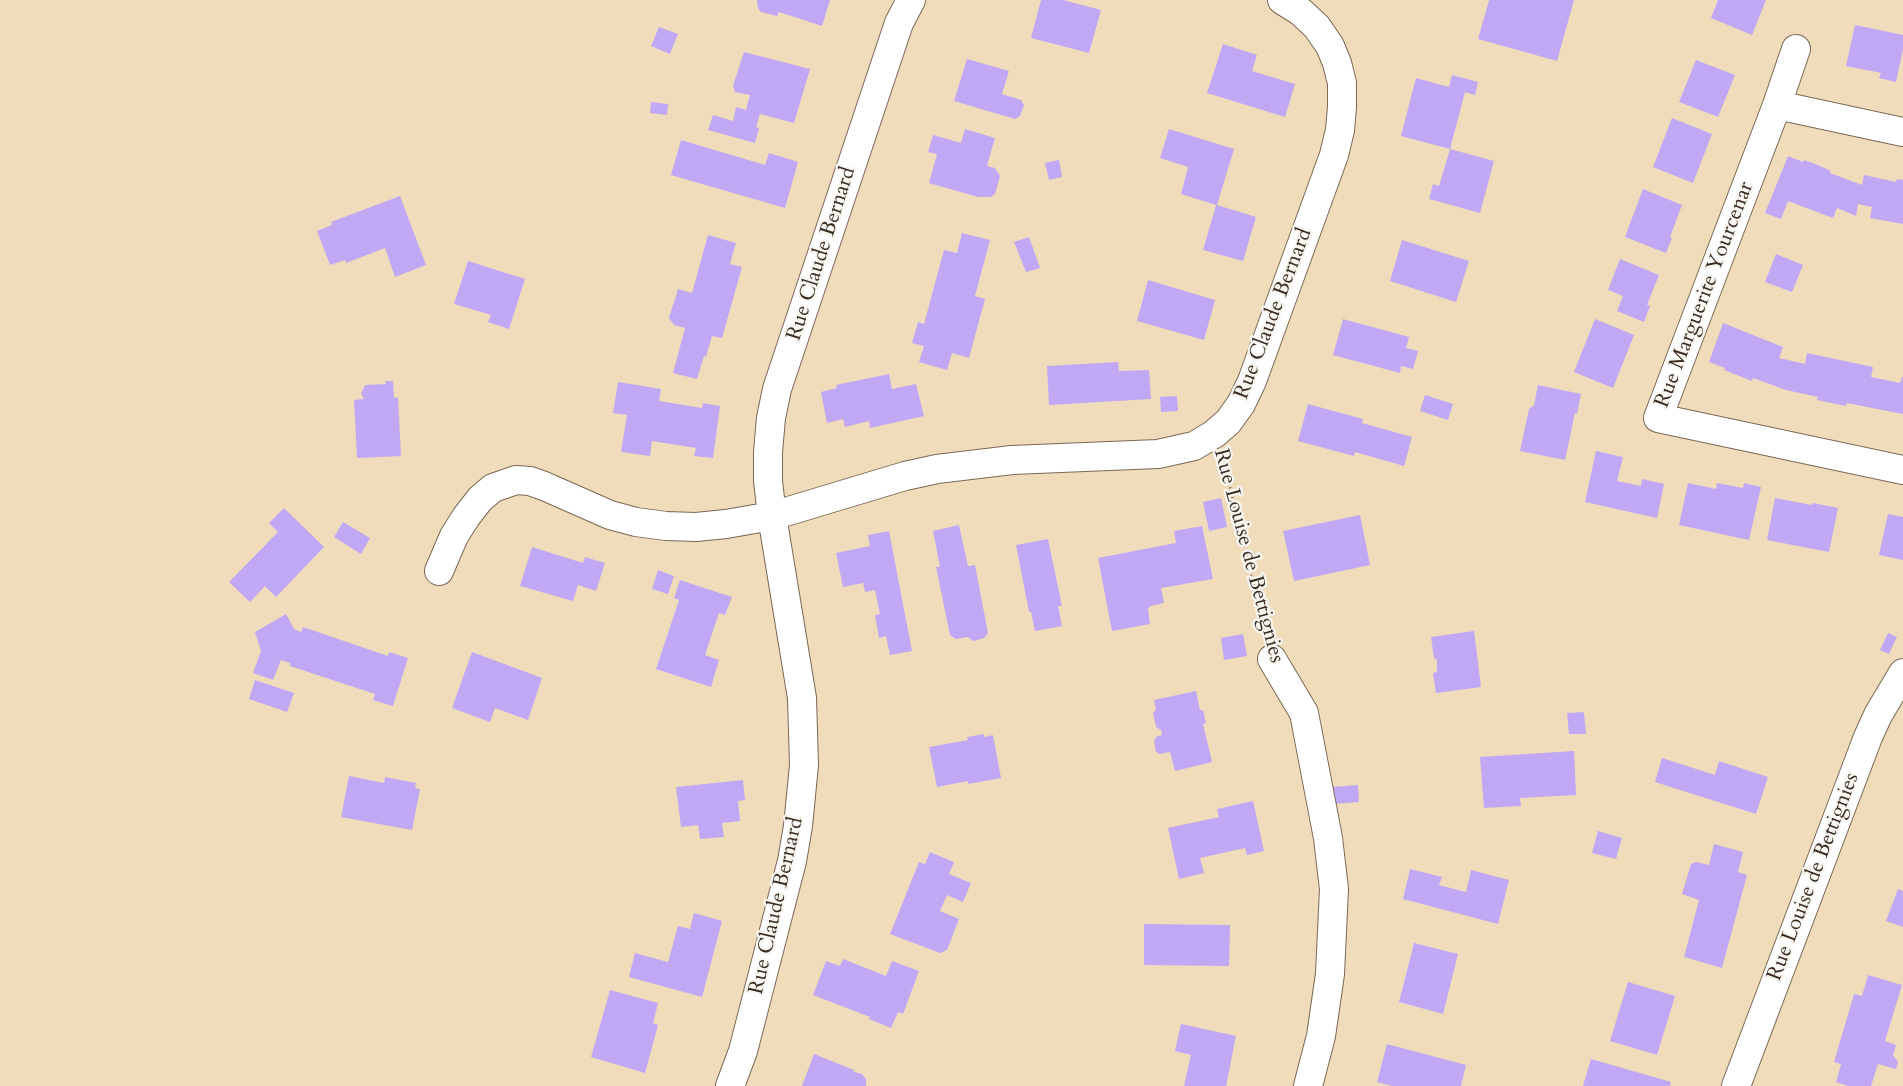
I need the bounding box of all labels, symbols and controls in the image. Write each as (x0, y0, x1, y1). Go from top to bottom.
street label: Rue Claude Bernard (782, 164, 862, 344)
street label: Rue Marguerite Yourcenar (1650, 178, 1760, 412)
street label: Rue Claude Bernard (1230, 225, 1318, 403)
street label: Rue Louise de Bettignies (1207, 446, 1289, 666)
street label: Rue Louise de Bettignies (1763, 770, 1865, 984)
street label: Rue Claude Bernard (744, 815, 810, 997)

